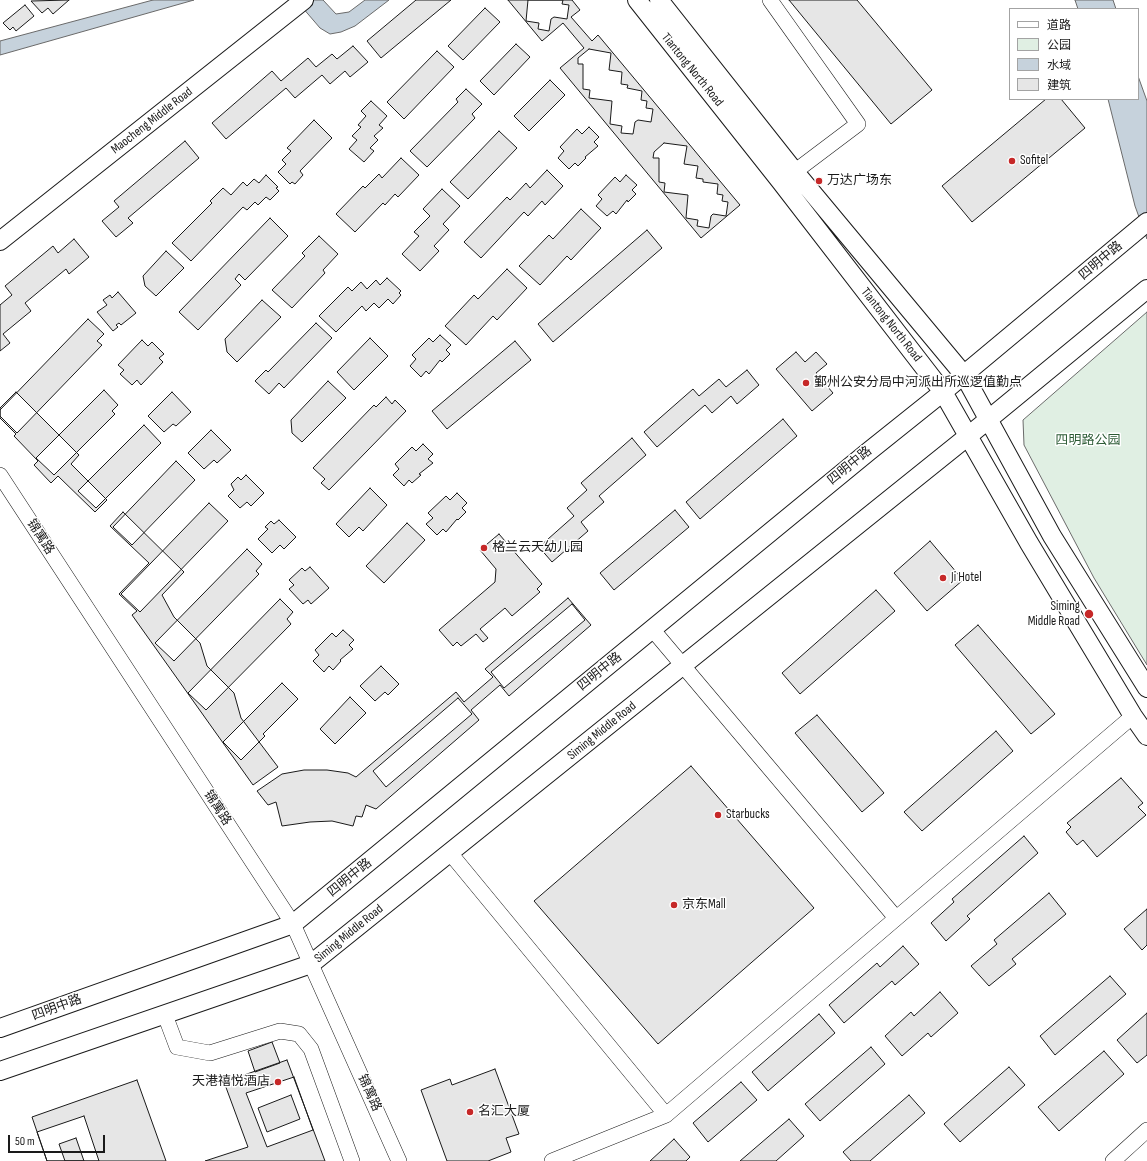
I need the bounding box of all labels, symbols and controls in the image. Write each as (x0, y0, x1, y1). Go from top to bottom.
legend (1009, 8, 1139, 100)
text: 道路 (1047, 18, 1071, 33)
street label: Tiantong North Road (658, 30, 726, 110)
text: 公园 (1047, 38, 1071, 53)
text: 水域 (1047, 58, 1071, 73)
text: 建筑 (1047, 78, 1071, 93)
street label: Maocheng Middle Road (108, 84, 196, 158)
place label: Sofitel (1020, 153, 1048, 169)
marker: Sofitel (1007, 156, 1017, 166)
place label: 万达广场东 (827, 173, 892, 189)
marker: 万达广场东 (814, 176, 824, 186)
street label: 四明中路 (1076, 238, 1126, 284)
street label: Tiantong North Road (857, 285, 925, 365)
place label: 鄞州公安分局中河派出所巡逻值勤点 (814, 375, 1022, 391)
marker: 鄞州公安分局中河派出所巡逻值勤点 (801, 378, 811, 388)
park label: 四明路公园 (1056, 433, 1120, 449)
street label: 四明中路 (825, 444, 875, 488)
street label: 锦寓路 (23, 516, 57, 558)
place label: 格兰云天幼儿园 (492, 540, 583, 556)
marker: 格兰云天幼儿园 (479, 543, 489, 553)
place label: Ji Hotel (951, 570, 982, 586)
marker: Ji Hotel (938, 573, 948, 583)
place label: Siming Middle Road (1028, 599, 1080, 630)
marker: Siming Middle Road (1083, 608, 1095, 620)
street label: 四明中路 (575, 650, 625, 694)
street label: Siming Middle Road (564, 699, 640, 763)
street label: 锦寓路 (200, 787, 234, 829)
place label: Starbucks (726, 807, 770, 823)
marker: Starbucks (713, 810, 723, 820)
street label: 四明中路 (325, 856, 375, 900)
place label: 京东Mall (682, 897, 726, 913)
marker: 京东Mall (669, 900, 679, 910)
street label: Siming Middle Road (311, 902, 387, 966)
street label: 四明中路 (30, 992, 84, 1024)
street label: 锦寓路 (354, 1072, 384, 1114)
place label: 天港禧悦酒店 (192, 1074, 270, 1090)
marker: 天港禧悦酒店 (273, 1077, 283, 1087)
place label: 名汇大厦 (478, 1104, 530, 1120)
marker: 名汇大厦 (465, 1107, 475, 1117)
scale bar (10, 1127, 107, 1153)
text: 50 m (15, 1134, 35, 1149)

